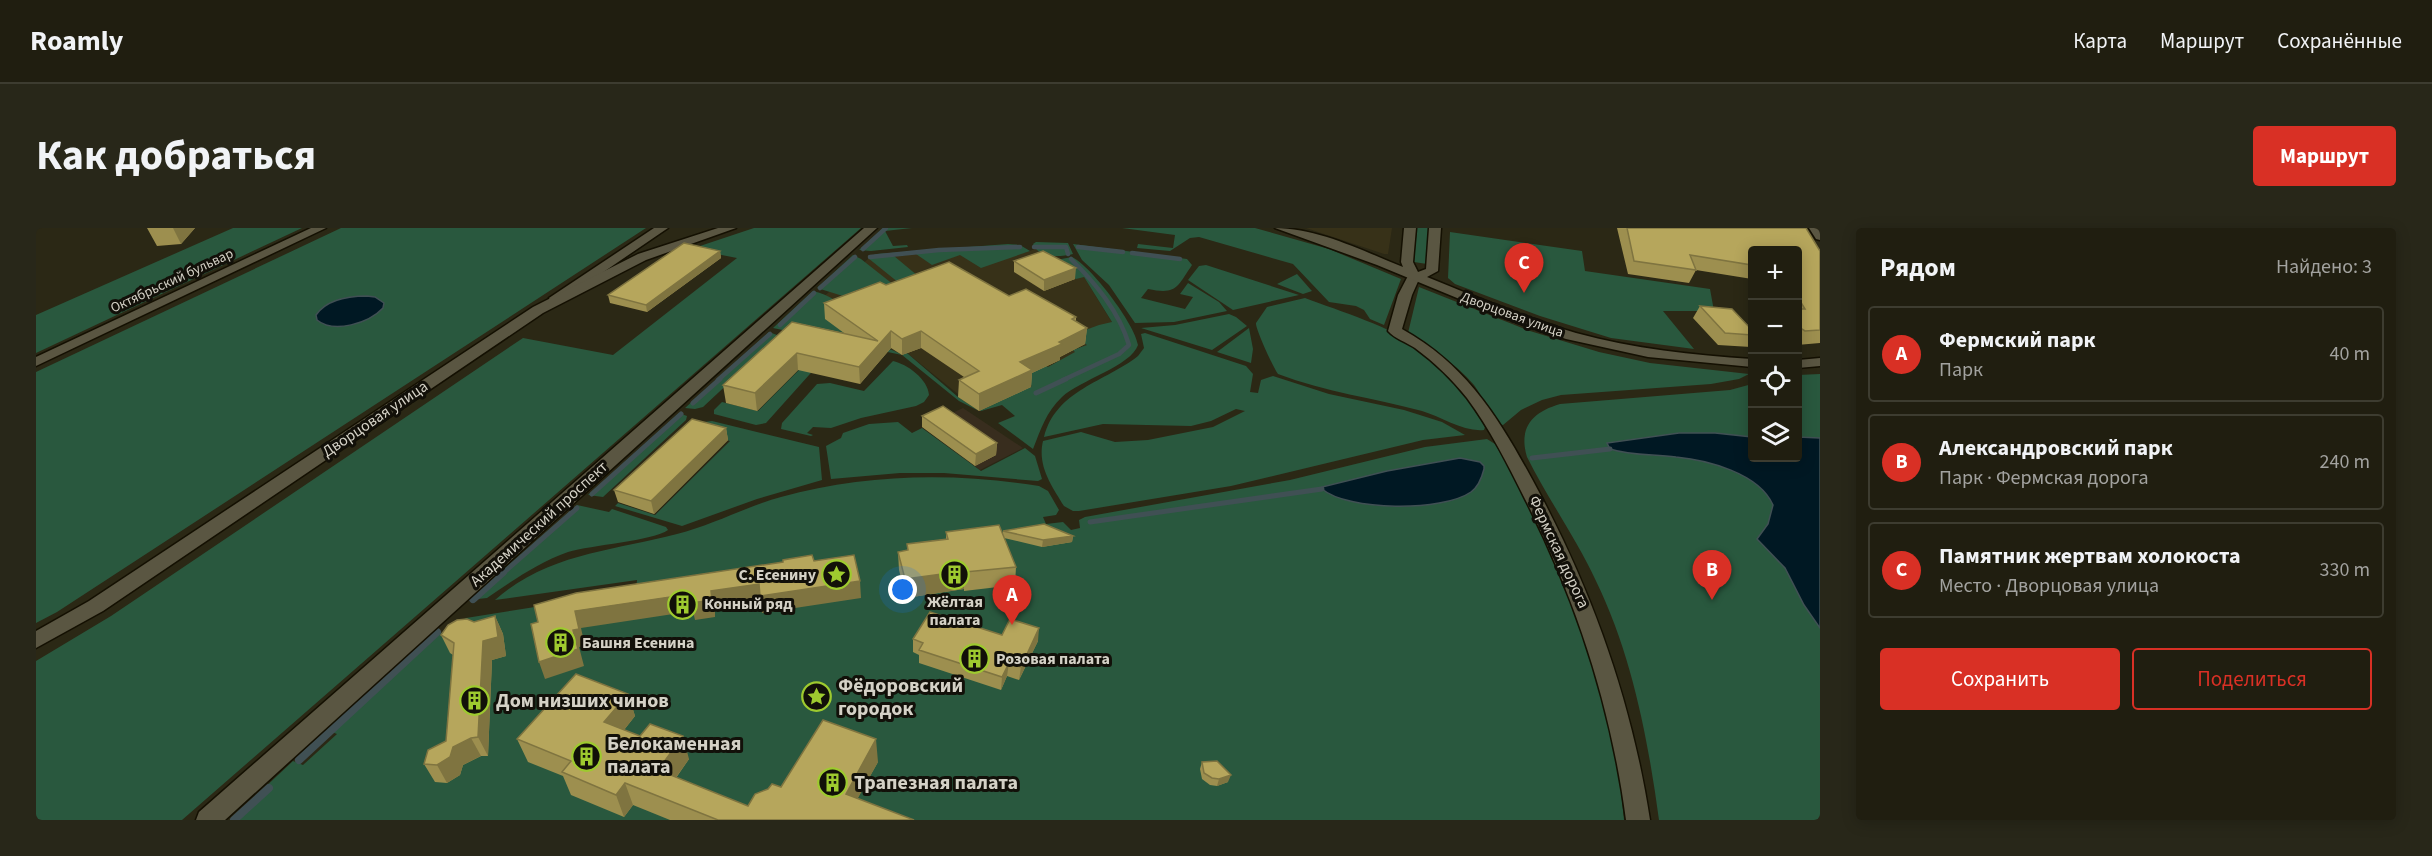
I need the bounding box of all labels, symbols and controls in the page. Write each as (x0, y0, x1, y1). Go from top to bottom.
text: Roamly (30, 21, 123, 61)
text: Карта (2073, 26, 2127, 56)
text: Маршрут (2160, 26, 2244, 56)
text: Сохранённые (2277, 26, 2402, 56)
text: Как добраться (36, 126, 316, 186)
button: Маршрут (2253, 126, 2396, 186)
street label: Октябрьский бульвар (107, 244, 237, 318)
pin: C (1504, 244, 1544, 293)
map controls (1748, 246, 1802, 462)
button: + (1748, 246, 1802, 300)
text: Рядом (1880, 249, 1956, 286)
text: Найдено: 3 (2276, 253, 2372, 281)
street label: Дворцовая улица (1458, 287, 1566, 343)
button: − (1748, 300, 1802, 354)
text: Фермский парк (1939, 324, 2096, 356)
text: A (1896, 340, 1907, 368)
text: 40 m (2330, 340, 2370, 368)
button: locate (1748, 354, 1802, 408)
text: Парк (1939, 356, 1983, 384)
street label: Дворцовая улица (318, 375, 432, 463)
button: layers (1748, 408, 1802, 462)
text: Александровский парк (1939, 432, 2173, 464)
text: B (1895, 448, 1908, 476)
text: 240 m (2320, 448, 2370, 476)
street label: Академический проспект (465, 456, 613, 592)
text: Парк · Фермская дорога (1939, 464, 2149, 492)
street label: Фермская дорога (1523, 492, 1595, 612)
text: Памятник жертвам холокоста (1939, 540, 2241, 572)
pin: B (1692, 550, 1732, 600)
text: C (1896, 556, 1907, 584)
text: 330 m (2320, 556, 2370, 584)
building icon: Жёлтая палата (939, 558, 971, 590)
place icon: С. Есенину (821, 559, 853, 591)
place label: С. Есенину (738, 564, 817, 586)
text: Место · Дворцовая улица (1939, 572, 2159, 600)
your location (888, 575, 917, 604)
pin: A (992, 576, 1032, 625)
building icon: Конный ряд (667, 588, 699, 620)
place label: Жёлтая палата (927, 591, 983, 631)
place label: Конный ряд (704, 593, 793, 615)
building icon: Башня Есенина (545, 627, 577, 659)
place label: Башня Есенина (582, 632, 694, 654)
building icon: Розовая палата (959, 643, 991, 675)
place label: Розовая палата (996, 648, 1110, 670)
button: Сохранить (1880, 648, 2120, 710)
button: Поделиться (2132, 648, 2372, 710)
place label: Фёдоровский городок (838, 672, 963, 723)
place icon: Фёдоровский городок (801, 681, 833, 713)
building icon: Дом низших чинов (459, 685, 491, 717)
place label: Дом низших чинов (496, 687, 669, 715)
place label: Белокаменная палата (607, 730, 742, 781)
building icon: Белокаменная палата (570, 740, 602, 772)
building icon: Трапезная палата (817, 767, 849, 799)
place label: Трапезная палата (854, 769, 1018, 797)

